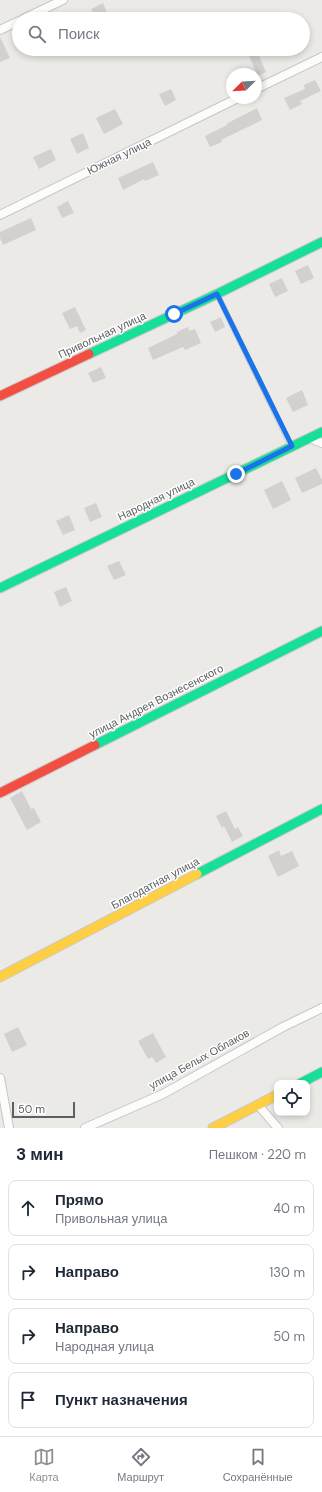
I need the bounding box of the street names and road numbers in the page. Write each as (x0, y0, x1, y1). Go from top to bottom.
street label: Южная улица (85, 134, 154, 178)
street label: Привольная улица (56, 308, 149, 361)
street label: Народная улица (115, 474, 198, 524)
street label: улица Андрея Вознесенского (87, 661, 225, 741)
street label: Благодатная улица (108, 853, 202, 912)
street label: улица Белых Облаков (146, 1025, 252, 1092)

